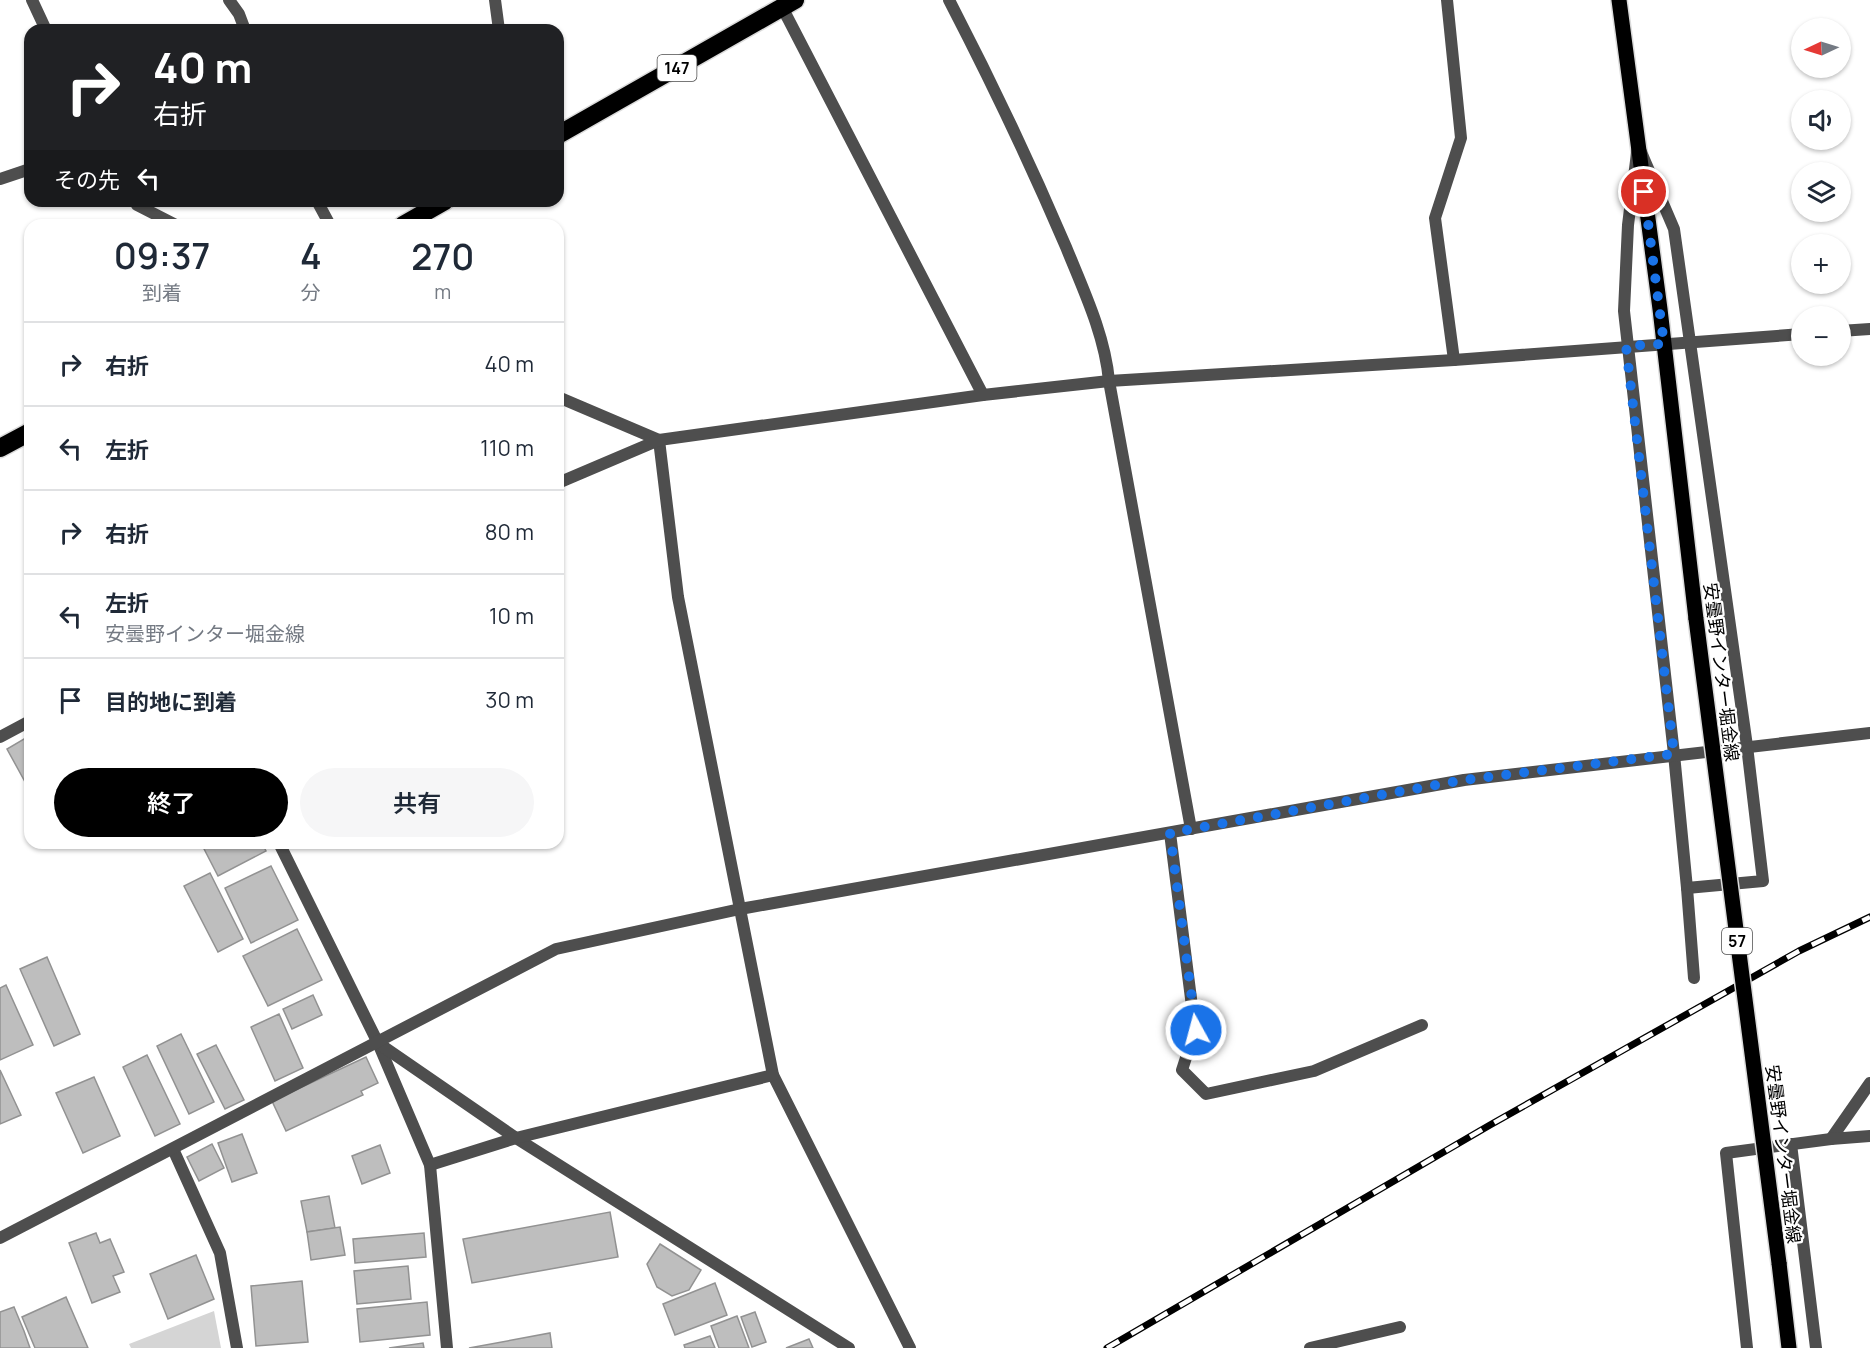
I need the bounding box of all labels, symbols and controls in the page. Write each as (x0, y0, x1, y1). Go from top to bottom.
north arrow (1791, 18, 1851, 78)
map controls (1791, 18, 1851, 366)
text: 40 m (153, 38, 252, 96)
icon: right (54, 48, 132, 126)
road number: 147 (658, 55, 696, 81)
button: sound (1791, 90, 1851, 150)
text: 右折 (153, 95, 207, 132)
icon: left (132, 162, 165, 195)
button: layers (1791, 162, 1851, 222)
text: その先 (54, 165, 120, 195)
pin (1618, 166, 1669, 217)
icon: arrive (1627, 175, 1660, 208)
text: 09:37 (114, 231, 210, 280)
text: 4 (300, 231, 322, 280)
text: 270 (411, 232, 474, 281)
button: + (1791, 234, 1851, 294)
text: m (434, 278, 451, 305)
text: 到着 (142, 279, 182, 306)
text: 分 (301, 279, 321, 306)
button: − (1791, 306, 1851, 366)
icon: right (54, 348, 87, 381)
text: 40 m (485, 349, 534, 379)
text: 右折 (105, 351, 149, 381)
icon: left (54, 432, 87, 465)
text: 110 m (480, 433, 534, 463)
text: 左折 (105, 435, 149, 465)
icon: right (54, 516, 87, 549)
text: 80 m (485, 517, 534, 547)
text: 右折 (105, 519, 149, 549)
street label: 安曇野インター堀金線 (1699, 581, 1745, 763)
text: 左折 (105, 588, 149, 618)
icon: left (54, 600, 87, 633)
text: 10 m (489, 601, 534, 631)
text: 安曇野インター堀金線 (105, 620, 305, 647)
icon: arrive (54, 684, 87, 717)
text: 30 m (485, 685, 534, 715)
text: 目的地に到着 (105, 687, 237, 717)
button: 終了 (54, 768, 288, 837)
button: 共有 (300, 768, 534, 837)
road number: 57 (1722, 928, 1752, 954)
position arrow (1164, 998, 1228, 1062)
street label: 安曇野インター堀金線 (1761, 1063, 1807, 1245)

